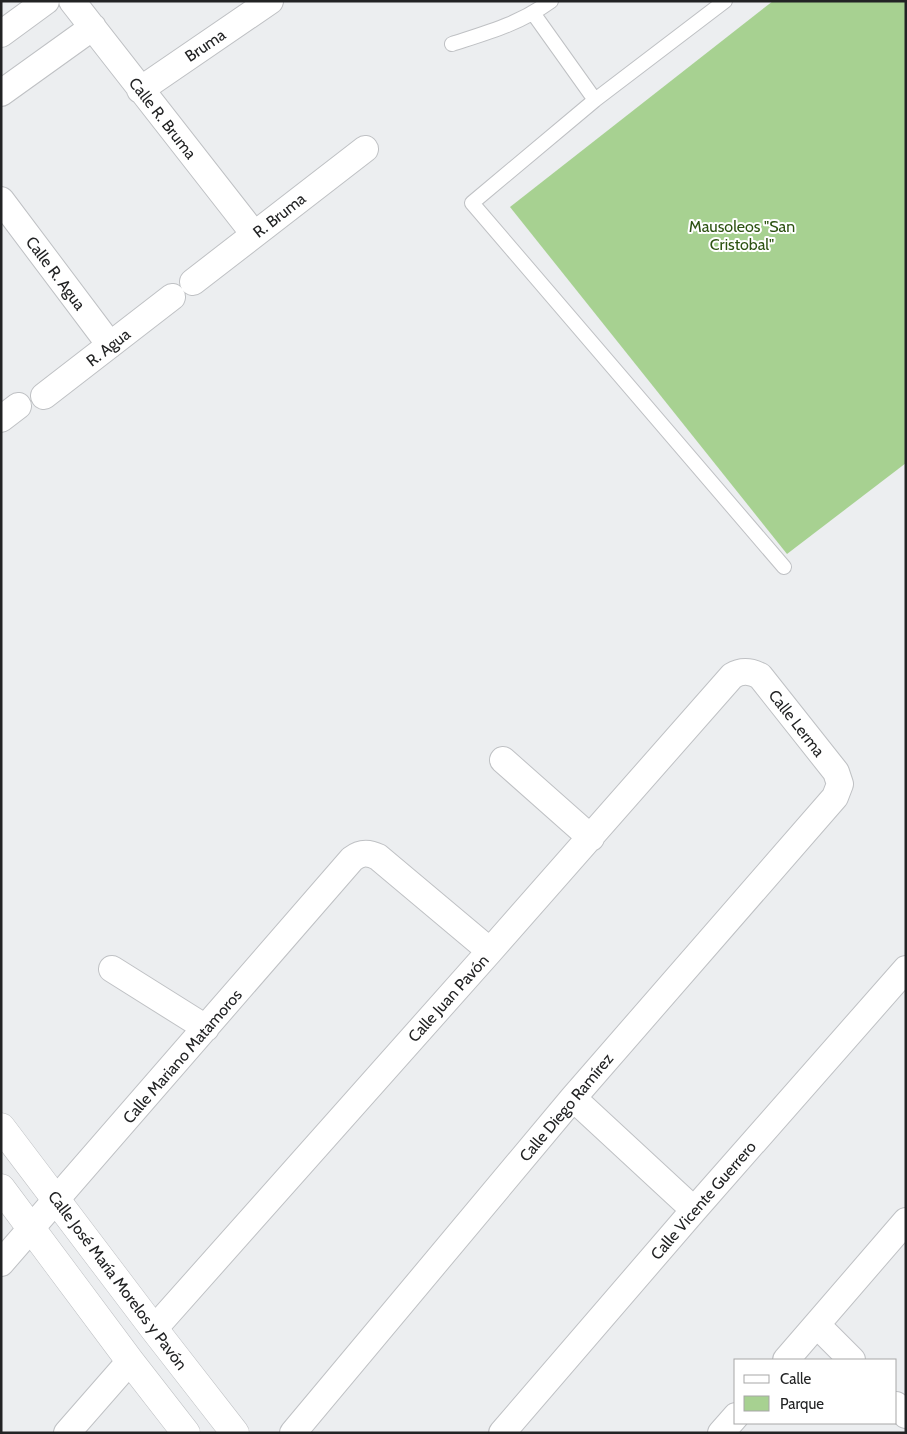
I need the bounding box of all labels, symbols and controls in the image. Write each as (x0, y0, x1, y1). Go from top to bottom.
street label: Bruma (181, 25, 229, 66)
street label: Calle R. Bruma (125, 74, 200, 163)
street label: R. Bruma (249, 189, 310, 242)
park label: Mausoleos "San Cristobal" (689, 217, 795, 254)
street label: Calle R. Agua (22, 233, 90, 314)
street label: R. Agua (83, 324, 134, 370)
street label: Calle Lerma (765, 686, 829, 761)
street label: Calle Juan Pavón (404, 951, 493, 1046)
street label: Calle Mariano Matamoros (119, 985, 246, 1127)
street label: Calle Diego Ramírez (516, 1049, 618, 1165)
street label: Calle Vicente Guerrero (647, 1137, 760, 1264)
street label: Calle José María Morelos y Pavón (44, 1187, 191, 1374)
legend (734, 1359, 897, 1424)
text: Calle (780, 1370, 811, 1388)
text: Parque (780, 1395, 824, 1413)

